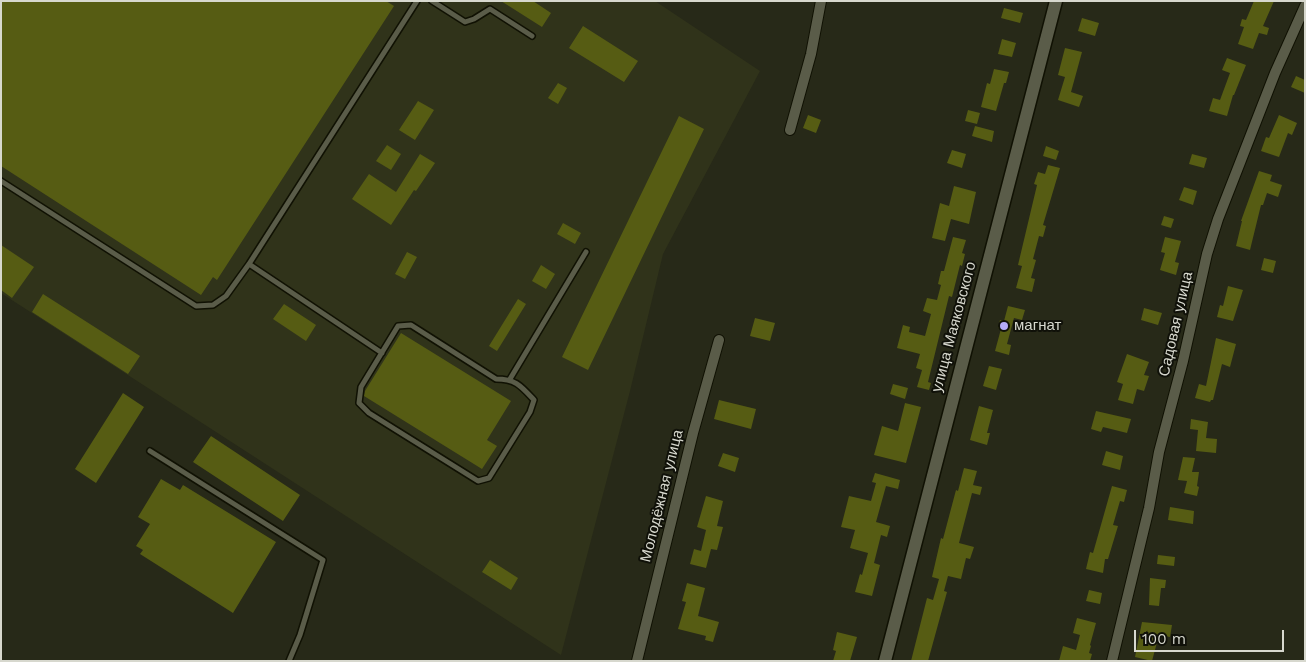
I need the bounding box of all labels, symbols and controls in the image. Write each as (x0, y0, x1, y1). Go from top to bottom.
street label: улица Маяковского (928, 260, 980, 394)
street label: Садовая улица (1155, 270, 1197, 378)
place label: магнат (1014, 317, 1061, 335)
marker: магнат (998, 320, 1010, 332)
street label: Молодёжная улица (637, 428, 687, 564)
scale bar (1136, 620, 1286, 652)
text: 100 m (1142, 630, 1186, 648)

